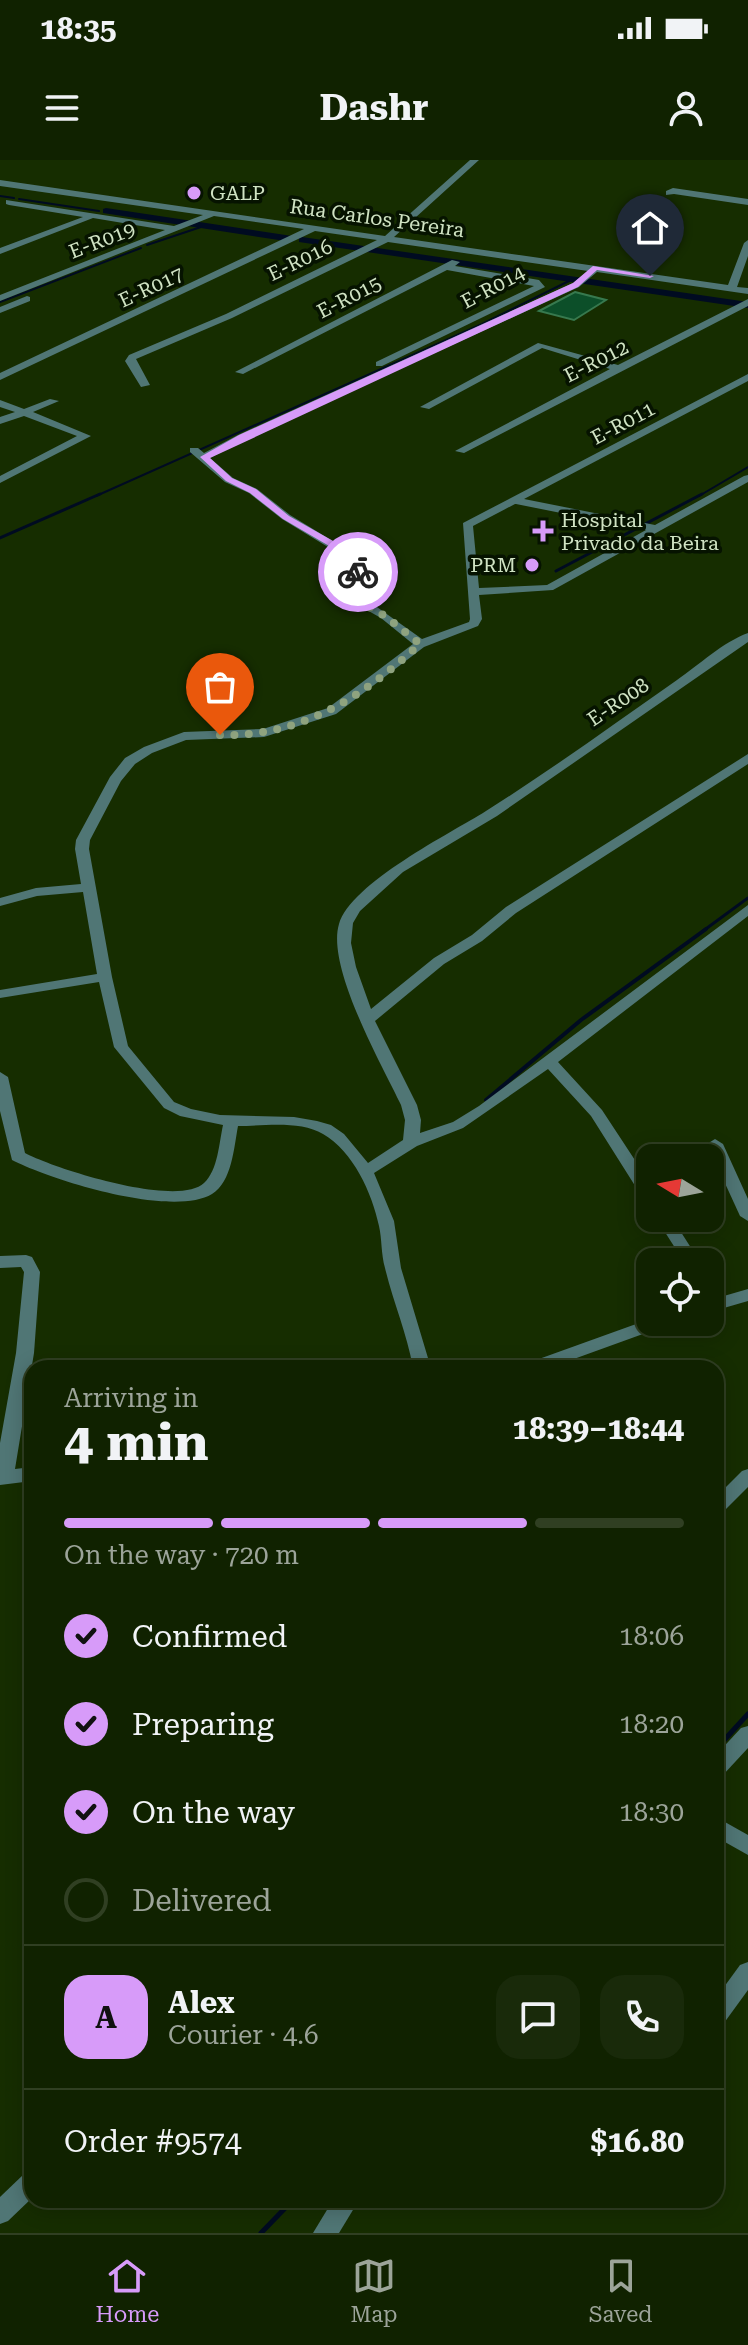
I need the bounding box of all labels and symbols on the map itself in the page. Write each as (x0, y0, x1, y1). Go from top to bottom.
place label: GALP (210, 181, 265, 205)
marker: GALP (185, 184, 203, 202)
street label: Rua Carlos Pereira (288, 194, 466, 242)
pin (616, 194, 684, 276)
street label: E-R019 (66, 216, 138, 264)
street label: E-R016 (264, 234, 336, 286)
street label: E-R014 (457, 260, 530, 314)
street label: E-R017 (115, 262, 187, 312)
street label: E-R015 (313, 271, 385, 323)
street label: E-R012 (560, 335, 632, 387)
street label: E-R011 (587, 396, 659, 450)
place label: Hospital Privado da Beira (561, 508, 719, 555)
marker: Hospital Privado da Beira (532, 520, 554, 542)
courier (318, 532, 398, 612)
place label: PRM (470, 553, 516, 577)
marker: PRM (523, 556, 541, 574)
pin (186, 653, 254, 735)
street label: E-R008 (583, 673, 653, 731)
north arrow (636, 1144, 724, 1232)

